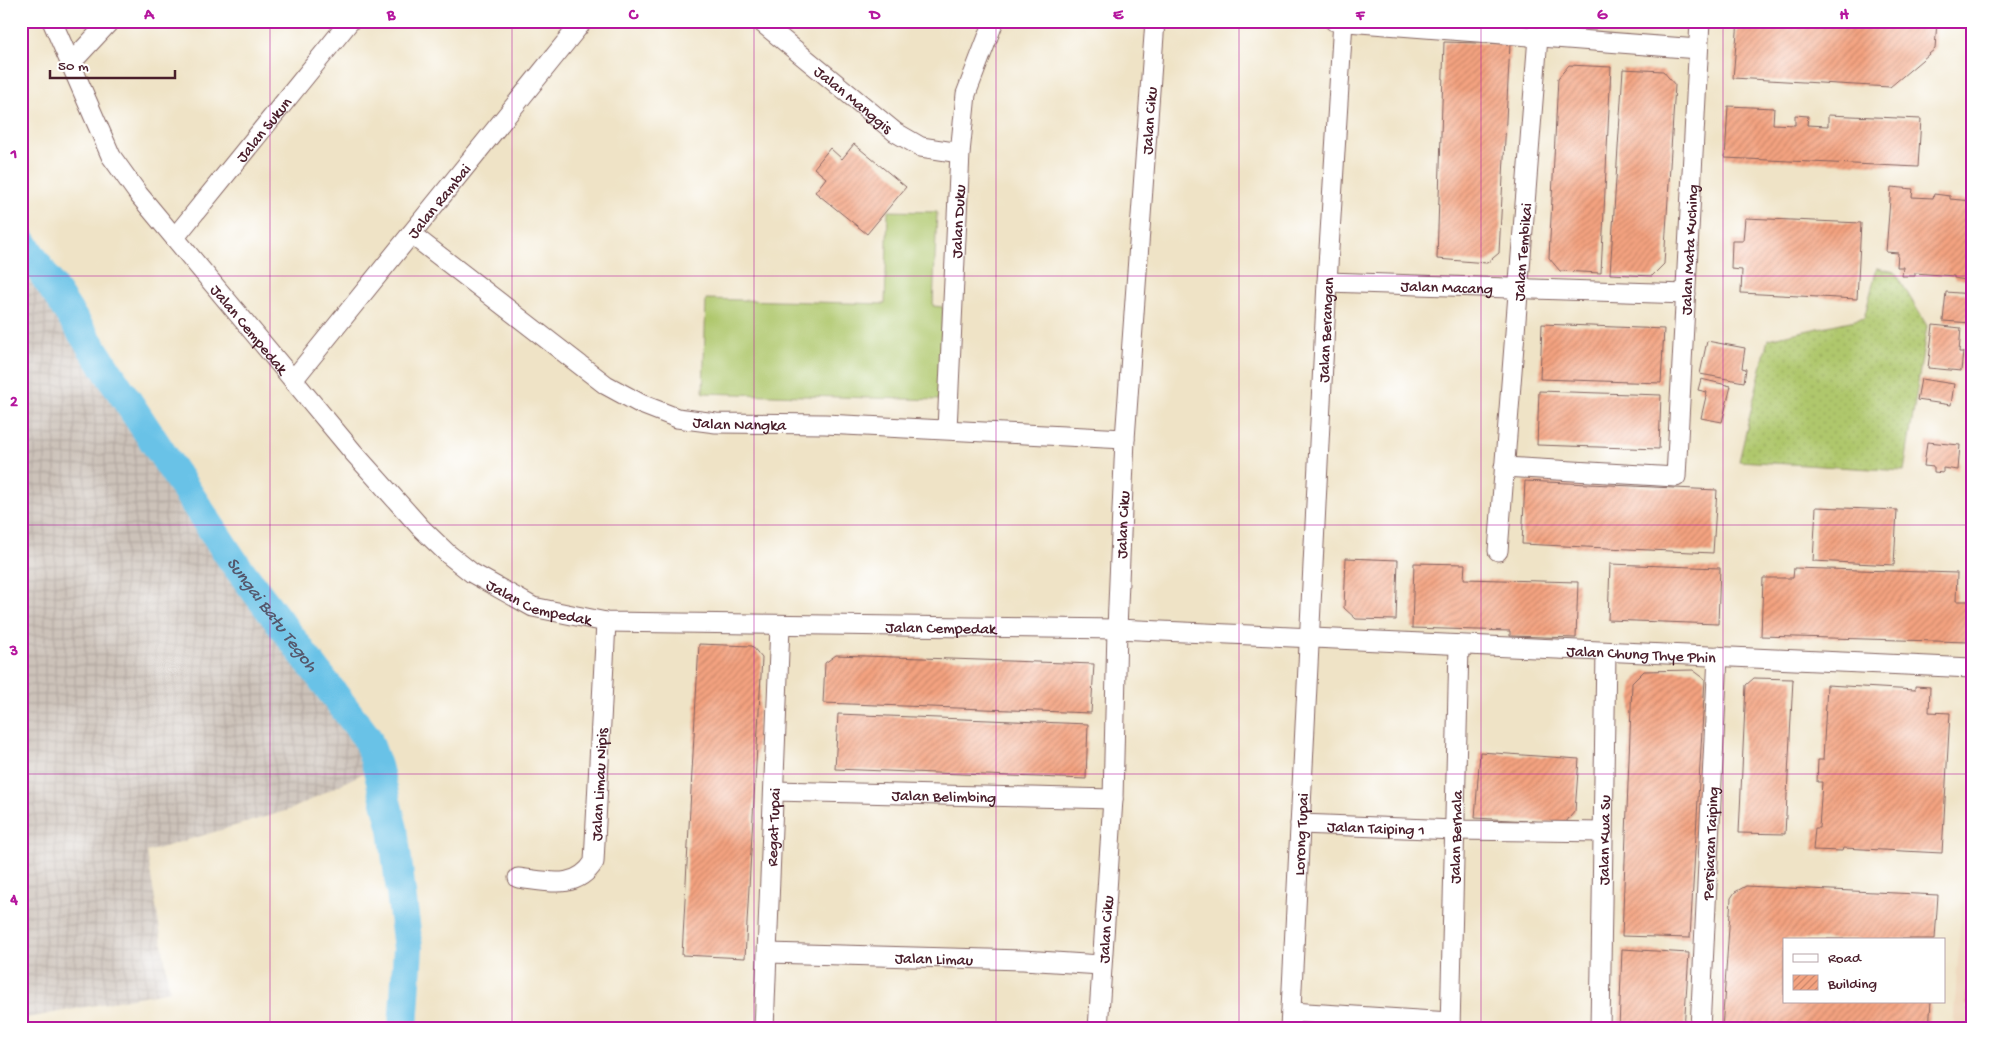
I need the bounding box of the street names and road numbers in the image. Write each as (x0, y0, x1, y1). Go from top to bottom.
street label: Jalan Manggis (809, 63, 896, 140)
street label: Jalan Ciku (1139, 86, 1163, 155)
street label: Jalan Sukun (233, 94, 298, 167)
street label: Jalan Rambai (405, 161, 477, 244)
street label: Jalan Duku (949, 184, 972, 259)
street label: Jalan Mata Kuching (1679, 184, 1704, 316)
street label: Jalan Tembikai (1511, 202, 1538, 302)
street label: Jalan Berangan (1316, 276, 1340, 383)
street label: Jalan Macang (1400, 278, 1493, 301)
street label: Jalan Cempedak (205, 282, 291, 381)
street label: Jalan Nangka (691, 414, 787, 437)
street label: Jalan Ciku (1114, 490, 1136, 559)
street label: Jalan Cempedak (482, 577, 595, 632)
street label: Jalan Cempedak (885, 620, 998, 640)
street label: Jalan Chung Thye Phin (1566, 644, 1717, 669)
street label: Jalan Limau Nipis (589, 727, 614, 842)
street label: Persiaran Taiping (1700, 786, 1725, 902)
street label: Regat Tupai (764, 788, 787, 867)
street label: Jalan Belimbing (891, 788, 996, 809)
street label: Jalan Berhala (1447, 789, 1469, 884)
street label: Lorong Tupai (1292, 793, 1315, 876)
street label: Jalan Kwa Su (1596, 794, 1617, 885)
street label: Jalan Taiping 1 (1326, 819, 1425, 842)
street label: Jalan Ciku (1096, 894, 1120, 964)
street label: Jalan Limau (894, 950, 974, 972)

